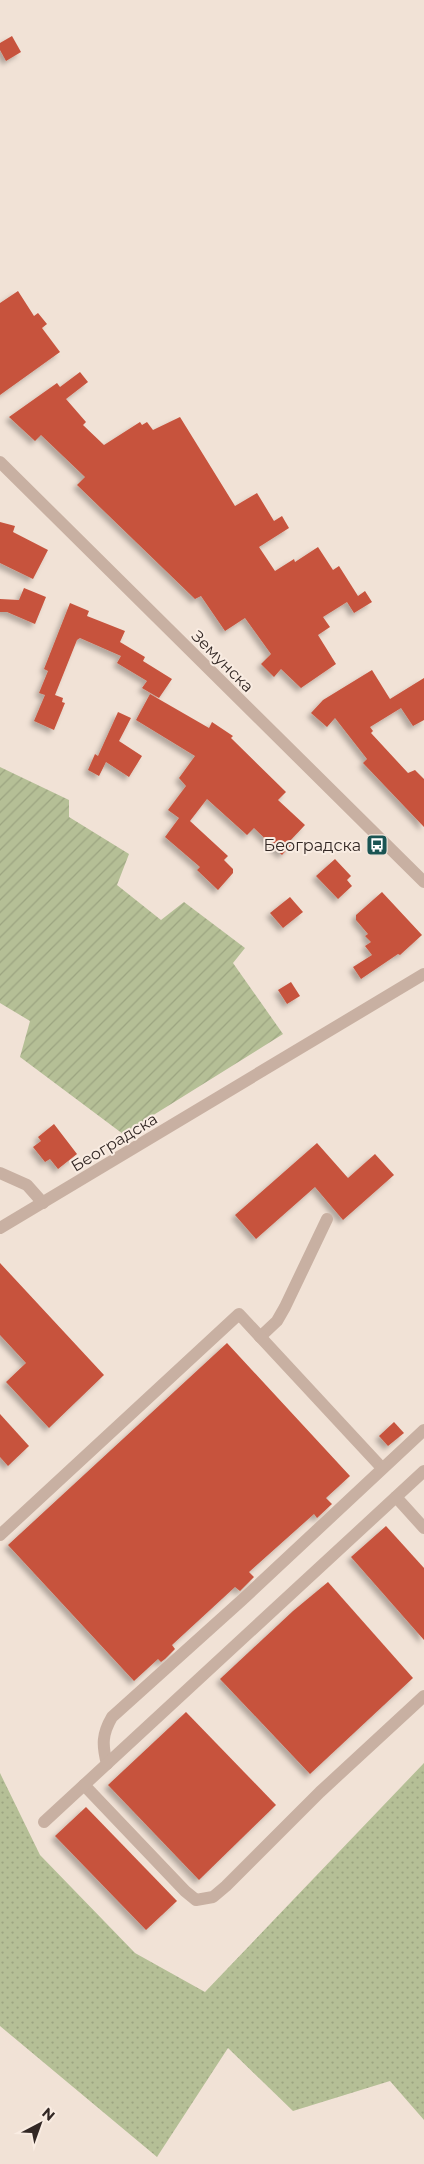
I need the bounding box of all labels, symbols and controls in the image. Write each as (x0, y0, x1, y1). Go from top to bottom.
street label: Земунска (188, 626, 258, 696)
bus stop icon: Београдска (365, 833, 389, 857)
place label: Београдска (264, 836, 361, 855)
street label: Београдска (68, 1109, 161, 1176)
north arrow (15, 2099, 65, 2149)
text: N (38, 2104, 59, 2125)

